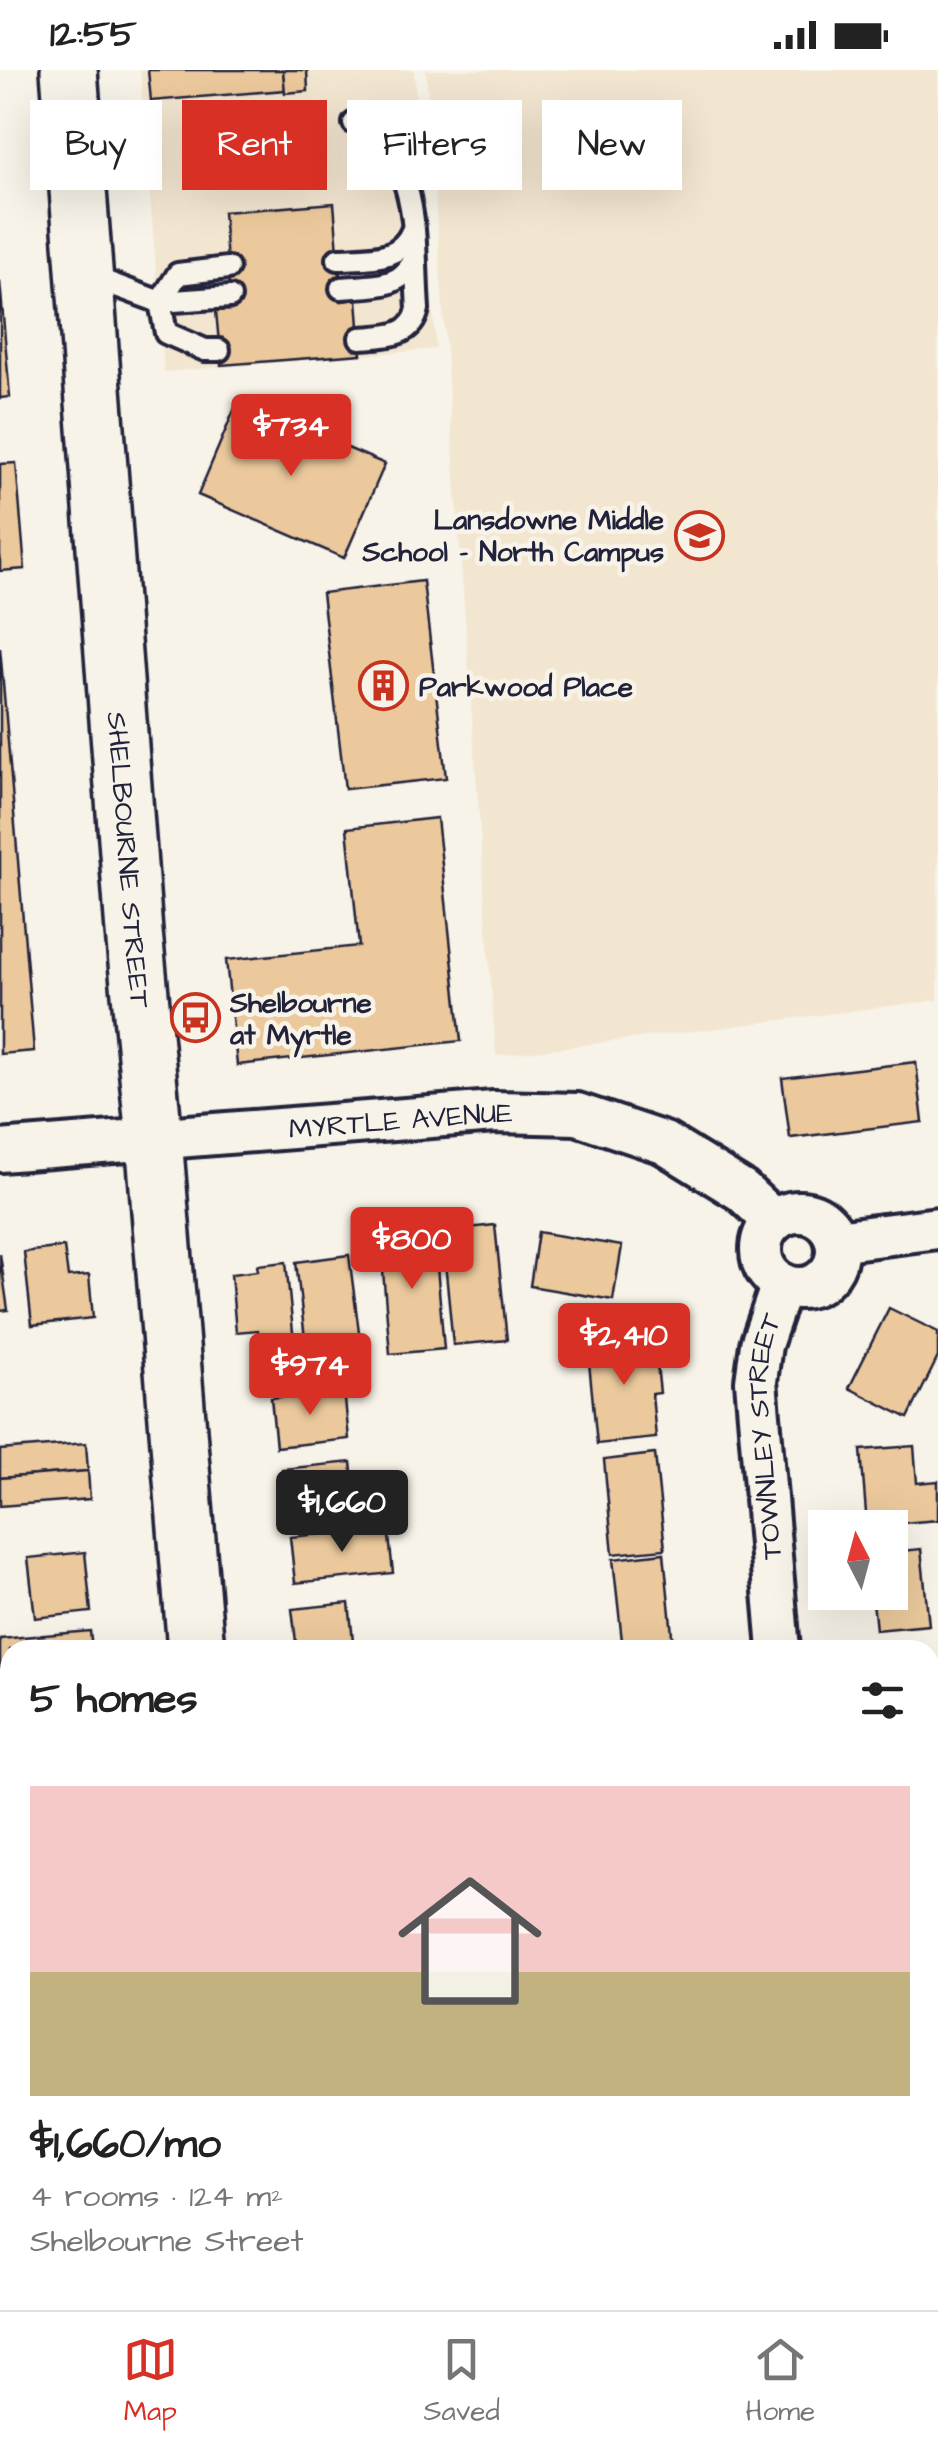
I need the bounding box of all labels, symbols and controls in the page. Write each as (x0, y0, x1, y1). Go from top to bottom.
text: 12:55 (50, 9, 137, 61)
chip: Buy (30, 100, 162, 190)
chip: Rent (182, 100, 327, 190)
chip: Filters (347, 100, 522, 190)
chip: New (542, 100, 682, 190)
pin: $734 (232, 394, 350, 479)
text: $734 (253, 404, 329, 449)
place label: Lansdowne Middle School - North Campus (362, 501, 664, 573)
school or university icon: Lansdowne Middle School - North Campus (673, 509, 725, 561)
building icon: Parkwood Place (358, 660, 410, 712)
place label: Parkwood Place (419, 668, 633, 707)
street label: SHELBOURNE STREET (96, 710, 159, 1010)
place label: Shelbourne at Myrtle (229, 984, 372, 1058)
bus stop icon: Shelbourne at Myrtle (169, 992, 221, 1044)
street label: MYRTLE AVENUE (287, 1094, 514, 1149)
pin: $800 (353, 1207, 471, 1292)
text: $800 (373, 1217, 451, 1262)
pin: $2,410 (543, 1303, 705, 1388)
street label: TOWNLEY STREET (738, 1308, 792, 1561)
text: $2,410 (580, 1313, 668, 1358)
pin: $974 (251, 1333, 369, 1418)
text: $974 (271, 1343, 349, 1388)
pin: $1,660 (261, 1470, 423, 1555)
text: $1,660 (298, 1480, 386, 1525)
north arrow (808, 1510, 908, 1610)
map controls (808, 1510, 908, 1610)
text: 5 homes (30, 1671, 197, 1729)
icon: filters (855, 1673, 910, 1728)
icon: home (380, 1851, 560, 2031)
text: $1,660/mo (30, 2116, 221, 2174)
text: 4 rooms · 124 m² (30, 2174, 283, 2219)
text: Shelbourne Street (30, 2219, 303, 2264)
tab: Map (123, 2332, 178, 2431)
tab: Saved (424, 2332, 500, 2431)
tab: Home (745, 2332, 815, 2431)

